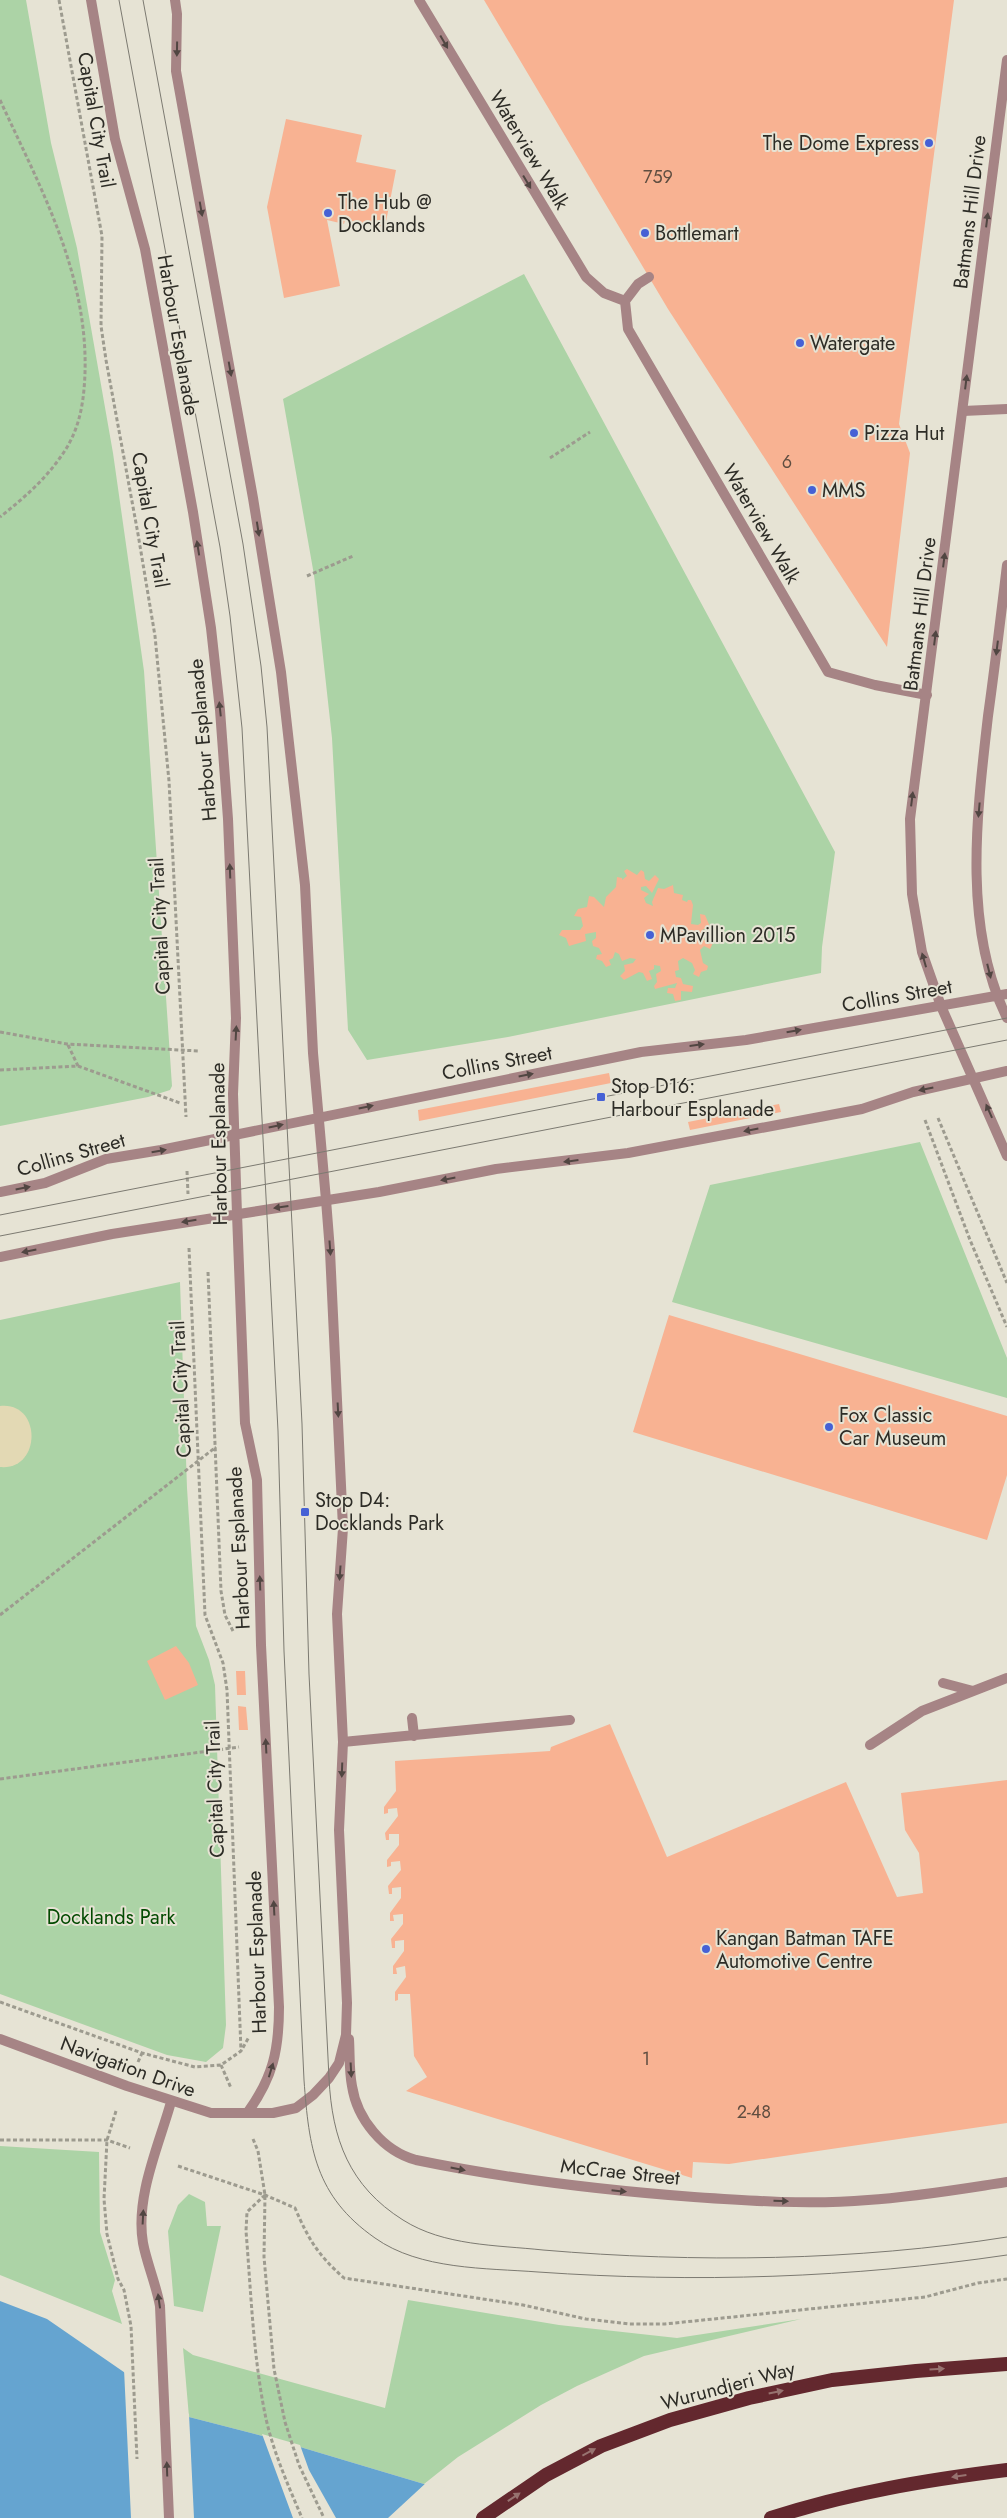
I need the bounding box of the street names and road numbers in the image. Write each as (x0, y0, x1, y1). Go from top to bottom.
street label: Capital City Trail (70, 50, 122, 190)
street label: Waterview Walk (482, 85, 576, 215)
street label: Batmans Hill Drive (946, 134, 994, 290)
street label: Harbour Esplanade (150, 252, 206, 418)
street label: Capital City Trail (124, 450, 176, 590)
street label: Waterview Walk (715, 459, 807, 590)
street label: Batmans Hill Drive (896, 536, 944, 692)
street label: Harbour Esplanade (181, 658, 225, 822)
street label: Capital City Trail (142, 857, 178, 995)
street label: Collins Street (840, 972, 955, 1020)
street label: Collins Street (440, 1038, 555, 1088)
street label: Harbour Esplanade (203, 1062, 235, 1226)
street label: Collins Street (14, 1126, 129, 1184)
street label: Capital City Trail (163, 1320, 199, 1458)
street label: Harbour Esplanade (220, 1466, 258, 1630)
street label: Capital City Trail (198, 1720, 232, 1858)
street label: Harbour Esplanade (240, 1870, 274, 2034)
street label: Navigation Drive (56, 2029, 200, 2105)
street label: McCrae Street (559, 2151, 681, 2193)
street label: Wurundjeri Way (658, 2354, 798, 2418)

